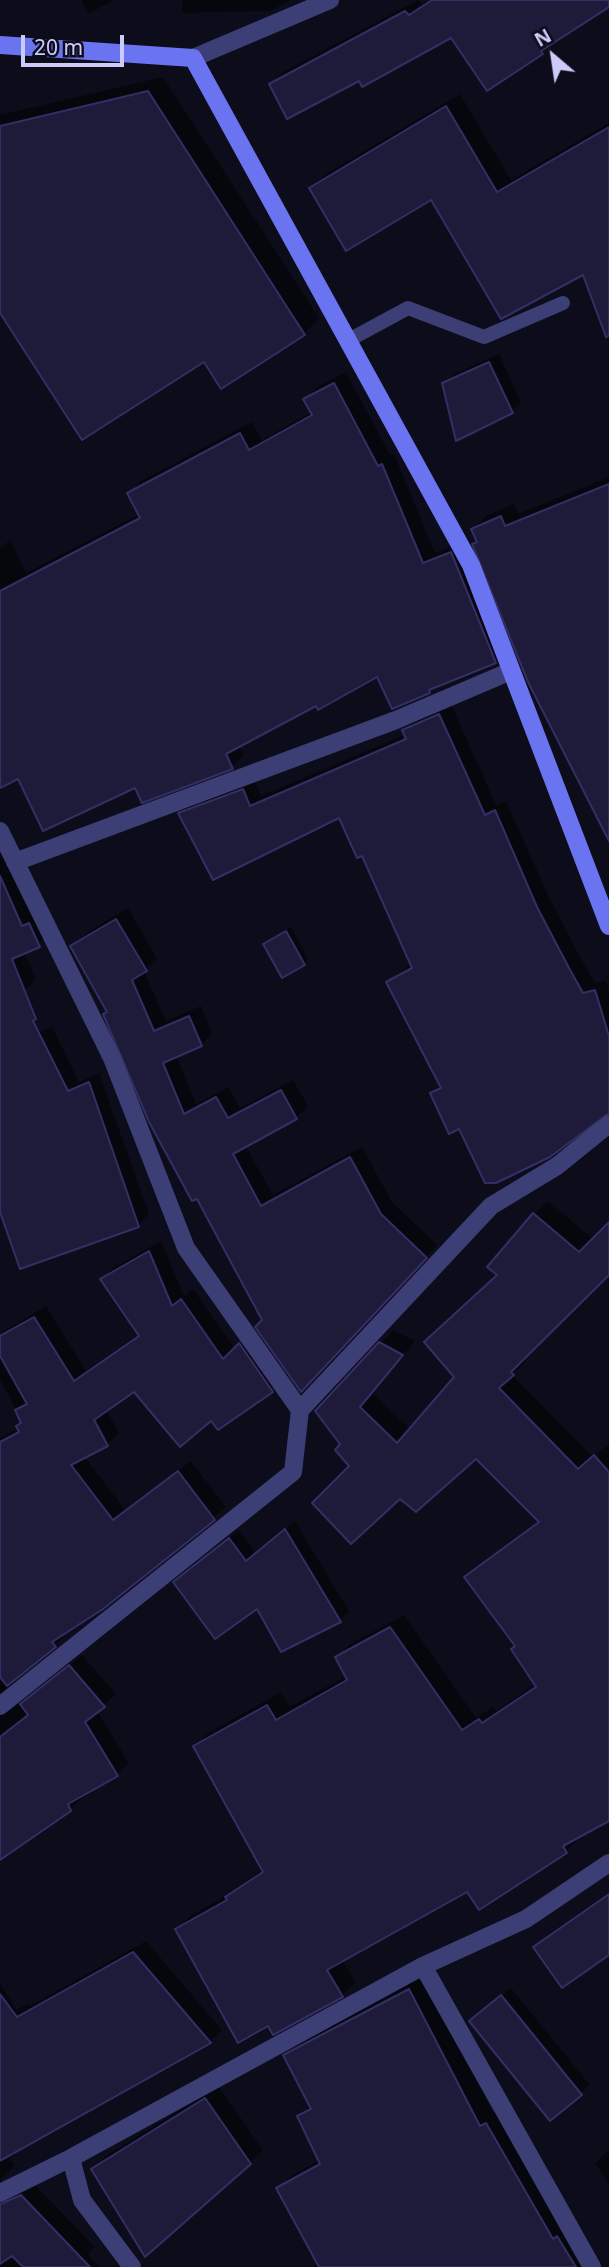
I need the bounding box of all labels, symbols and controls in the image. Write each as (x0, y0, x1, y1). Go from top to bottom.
scale bar (24, 21, 128, 65)
north arrow (518, 21, 588, 91)
text: N (530, 23, 556, 53)
text: 20 m (34, 33, 83, 61)

